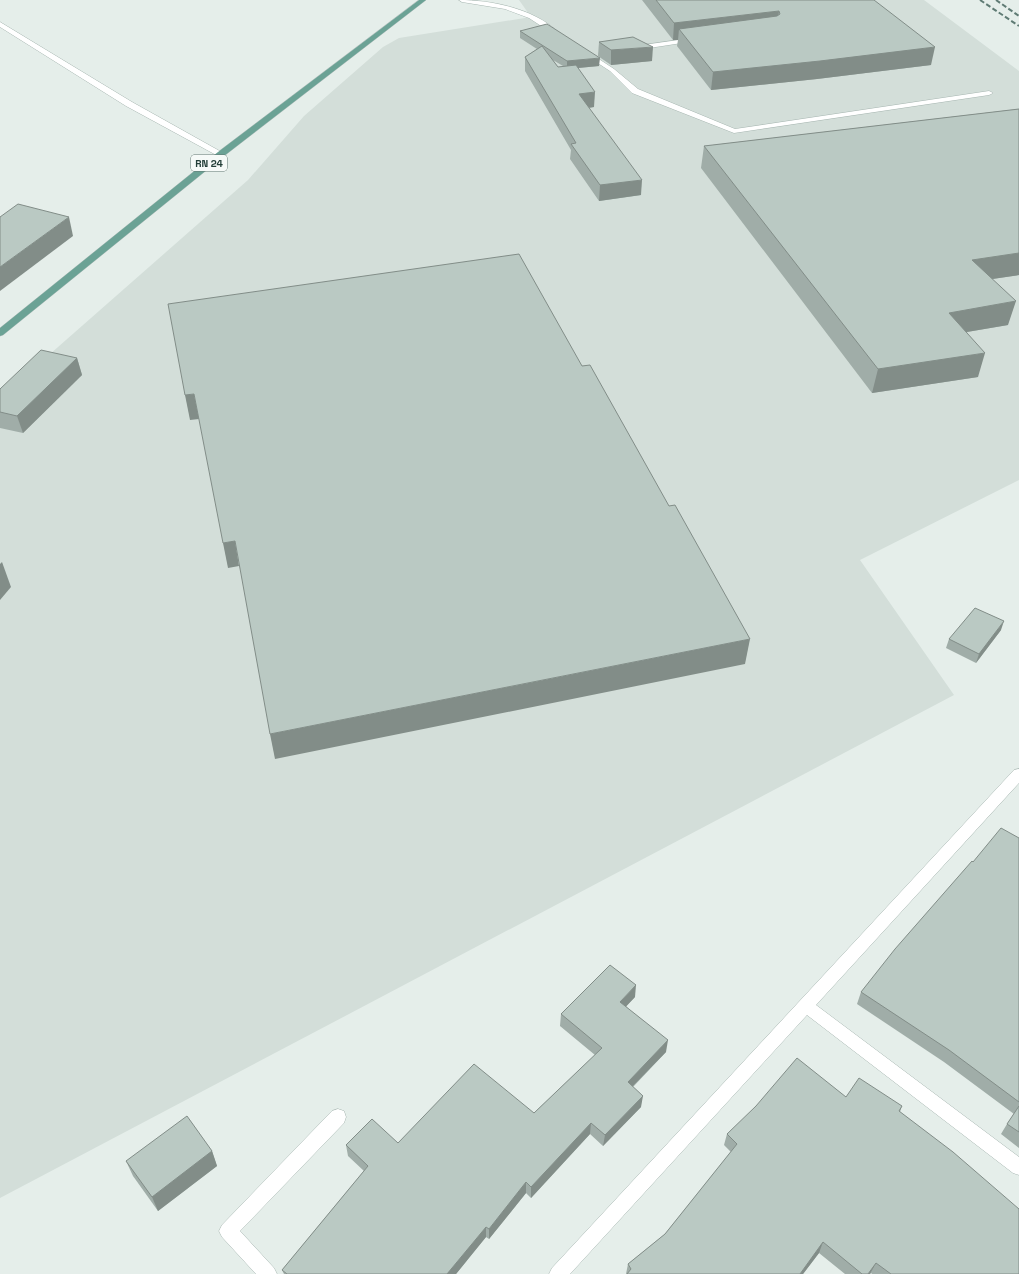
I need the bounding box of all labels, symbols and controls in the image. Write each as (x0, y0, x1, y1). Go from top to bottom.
road number: RN 24 (191, 155, 227, 171)

